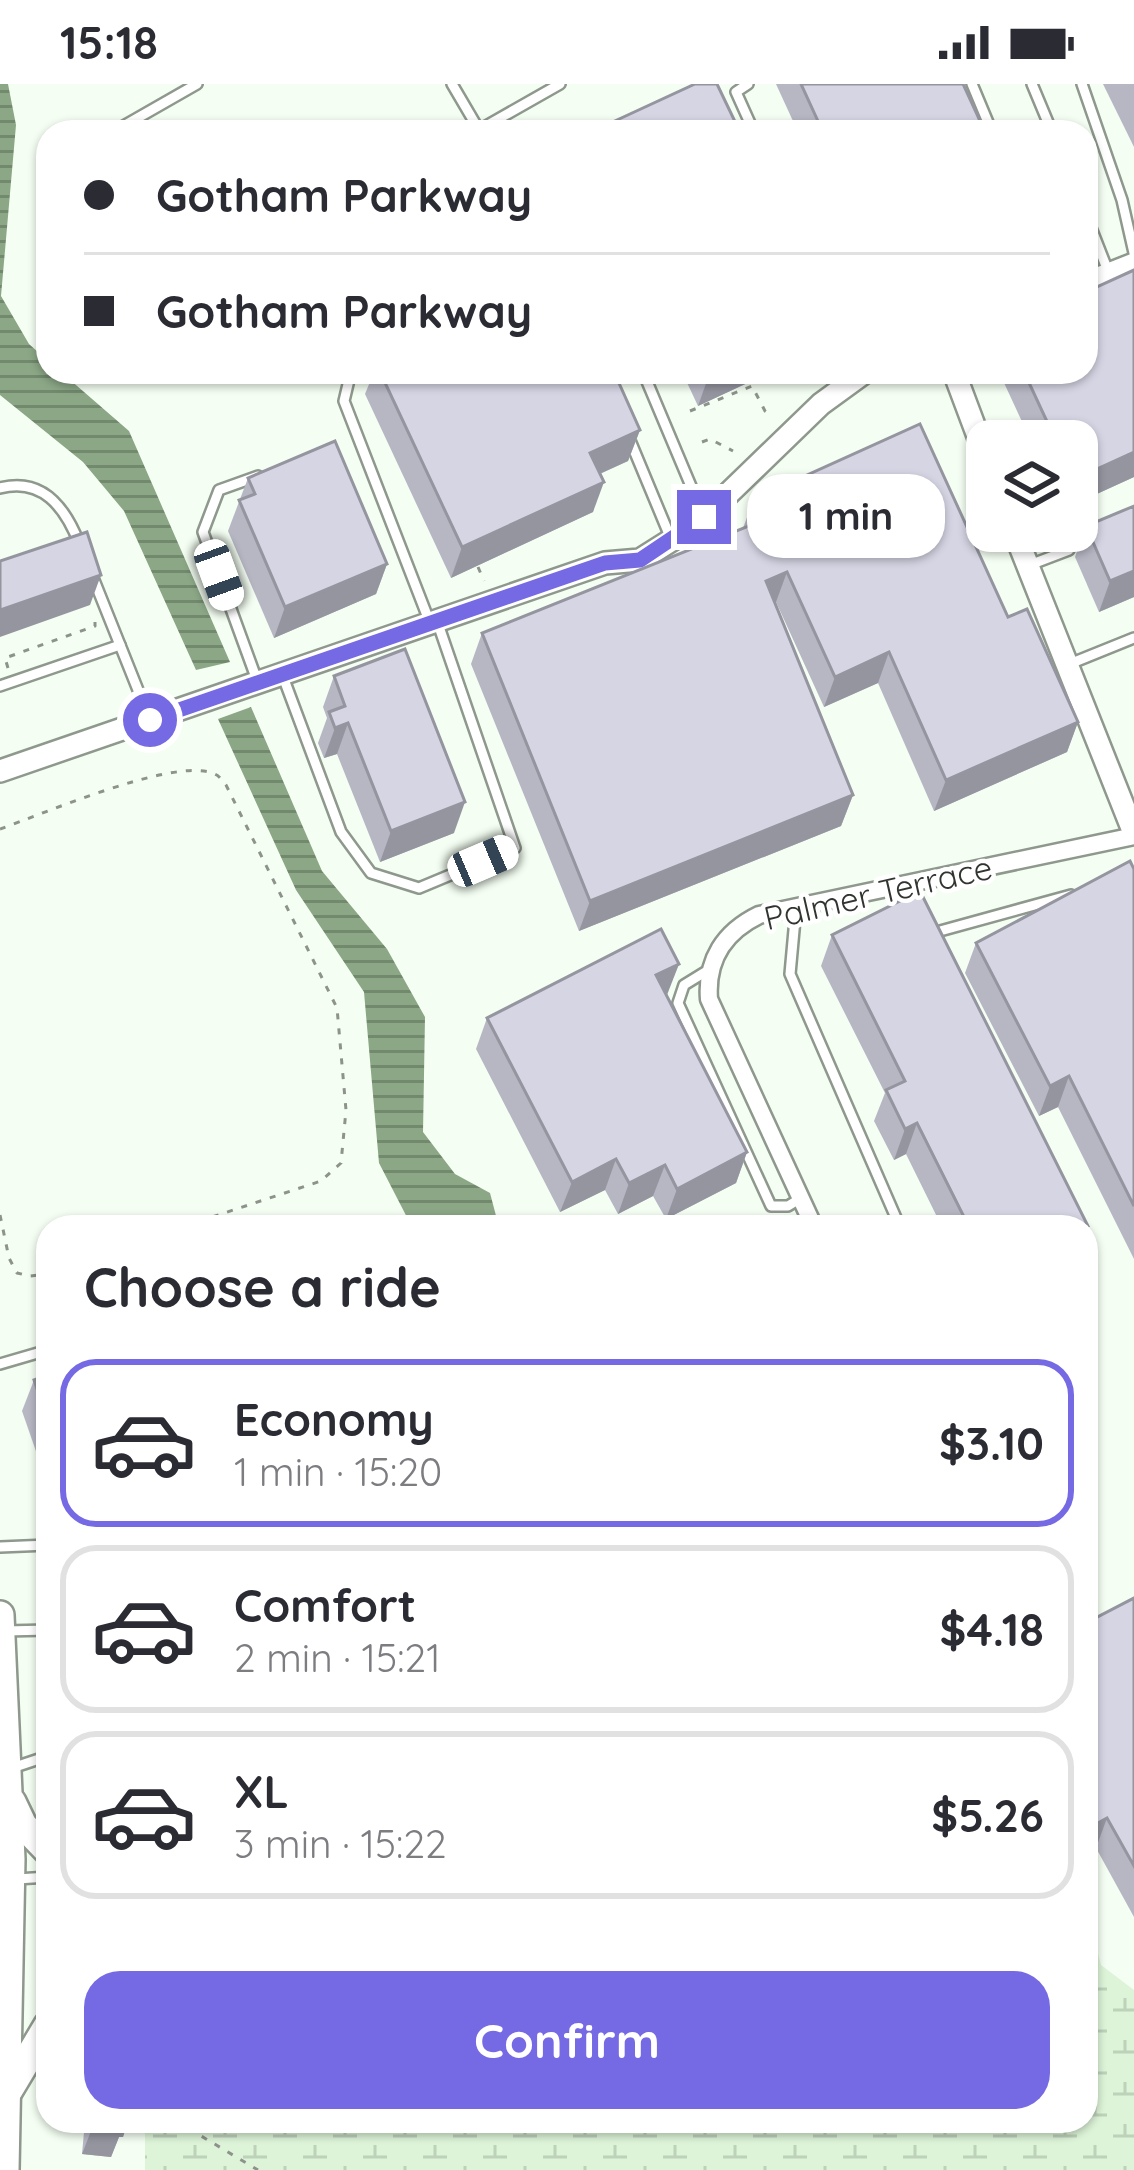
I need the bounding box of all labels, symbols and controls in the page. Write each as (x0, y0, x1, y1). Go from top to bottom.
text: 15:18 (60, 14, 158, 70)
text: Gotham Parkway (156, 167, 532, 223)
text: Gotham Parkway (156, 283, 532, 339)
map controls (966, 420, 1098, 552)
button: layers (966, 420, 1098, 552)
callout: 1 min (746, 475, 944, 559)
route end (677, 490, 731, 544)
text: 1 min (799, 491, 893, 540)
car (190, 535, 248, 615)
route start (123, 693, 177, 747)
car (443, 830, 523, 892)
street label: Palmer Terrace (760, 846, 996, 938)
text: Choose a ride (84, 1253, 441, 1321)
icon: car (90, 1389, 198, 1497)
text: Economy (234, 1391, 434, 1447)
text: $3.10 (939, 1415, 1044, 1471)
text: 1 min · 15:20 (234, 1447, 442, 1496)
icon: car (90, 1575, 198, 1683)
text: Comfort (234, 1577, 416, 1633)
text: $4.18 (940, 1601, 1044, 1657)
text: 2 min · 15:21 (234, 1633, 441, 1682)
icon: car (90, 1761, 198, 1869)
text: XL (234, 1763, 289, 1819)
text: $5.26 (931, 1787, 1044, 1843)
text: 3 min · 15:22 (234, 1819, 447, 1868)
button: Confirm (84, 1971, 1050, 2109)

